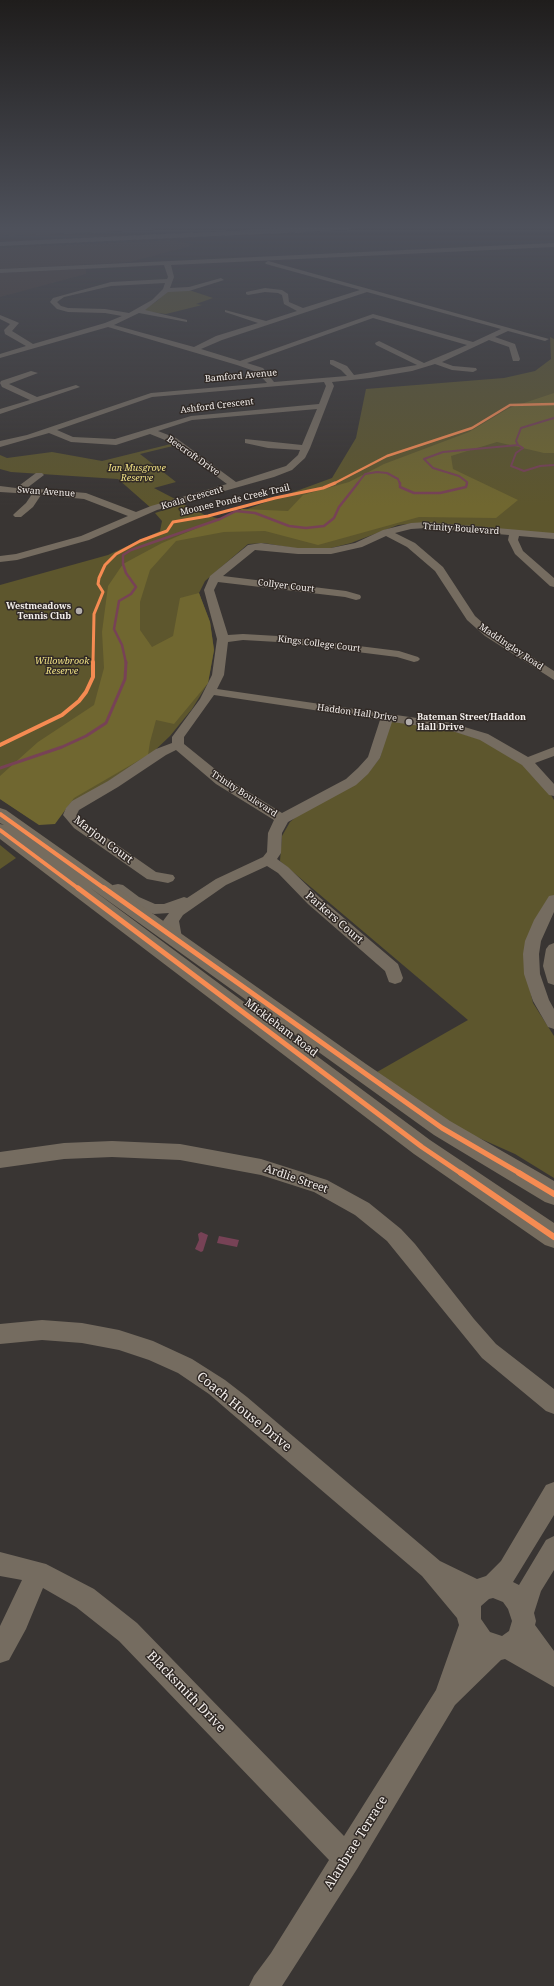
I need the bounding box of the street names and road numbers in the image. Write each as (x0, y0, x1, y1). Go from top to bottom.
street label: Bamford Avenue (205, 367, 277, 385)
street label: Ashford Crescent (180, 396, 254, 416)
street label: Beecroft Drive (165, 434, 221, 478)
street label: Moonee Ponds Creek Trail (179, 482, 291, 518)
street label: Koala Crescent (160, 484, 224, 512)
street label: Swan Avenue (17, 485, 75, 499)
street label: Trinity Boulevard (423, 521, 499, 537)
street label: Collyer Court (257, 577, 315, 595)
street label: Maddingley Road (477, 622, 545, 672)
street label: Kings College Court (277, 634, 361, 654)
street label: Haddon Hall Drive (316, 702, 398, 724)
street label: Trinity Boulevard (209, 769, 279, 819)
street label: Marjon Court (71, 814, 135, 866)
street label: Parkers Court (302, 889, 366, 947)
street label: Mickleham Road (242, 996, 320, 1060)
street label: Ardlie Street (263, 1162, 329, 1196)
street label: Coach House Drive (194, 1369, 294, 1455)
street label: Blacksmith Drive (143, 1648, 229, 1736)
street label: Alanbrae Terrace (321, 1793, 391, 1893)

